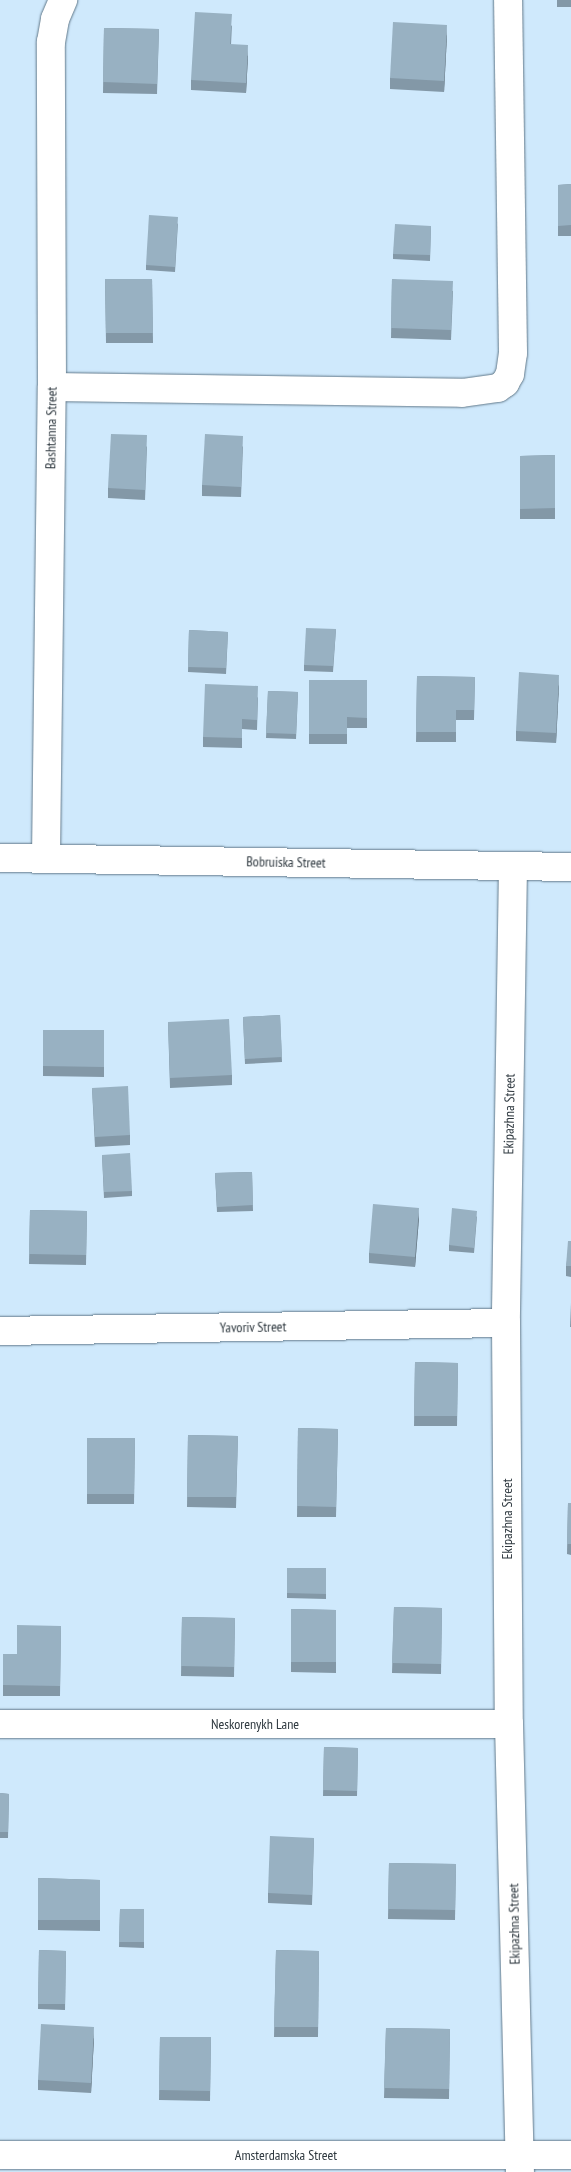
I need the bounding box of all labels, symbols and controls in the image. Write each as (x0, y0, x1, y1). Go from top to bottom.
street label: Bashtanna Street (42, 387, 60, 469)
street label: Bobruiska Street (246, 853, 326, 871)
street label: Ekipazhna Street (500, 1073, 518, 1155)
street label: Yavoriv Street (219, 1318, 287, 1336)
street label: Ekipazhna Street (499, 1478, 515, 1560)
street label: Neskorenykh Lane (211, 1716, 299, 1732)
street label: Ekipazhna Street (505, 1883, 523, 1965)
street label: Amsterdamska Street (235, 2147, 337, 2163)

